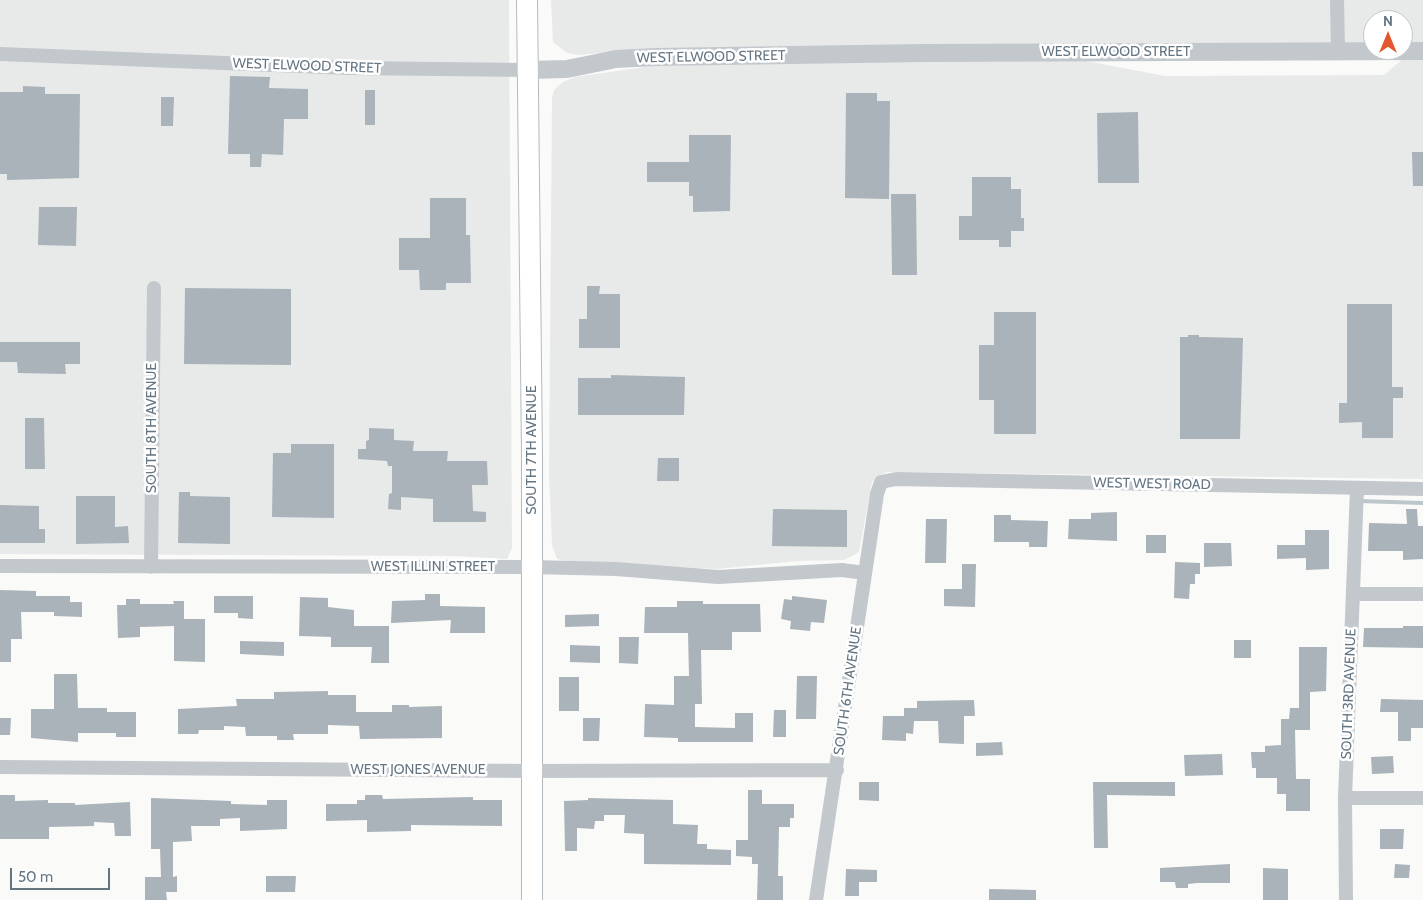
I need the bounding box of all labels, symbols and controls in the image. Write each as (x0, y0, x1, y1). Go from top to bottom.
north arrow (1363, 10, 1413, 60)
text: N (1383, 12, 1393, 30)
street label: WEST ELWOOD STREET (1042, 44, 1190, 60)
street label: WEST ELWOOD STREET (636, 47, 786, 67)
street label: WEST ELWOOD STREET (232, 55, 382, 77)
street label: SOUTH 8TH AVENUE (144, 363, 160, 493)
street label: SOUTH 7TH AVENUE (524, 385, 540, 515)
street label: WEST WEST ROAD (1093, 475, 1211, 493)
street label: WEST ILLINI STREET (371, 559, 495, 575)
street label: SOUTH 6TH AVENUE (831, 626, 865, 756)
street label: SOUTH 3RD AVENUE (1338, 628, 1360, 760)
street label: WEST JONES AVENUE (350, 762, 486, 778)
scale bar (12, 858, 112, 890)
text: 50 m (18, 868, 53, 886)

